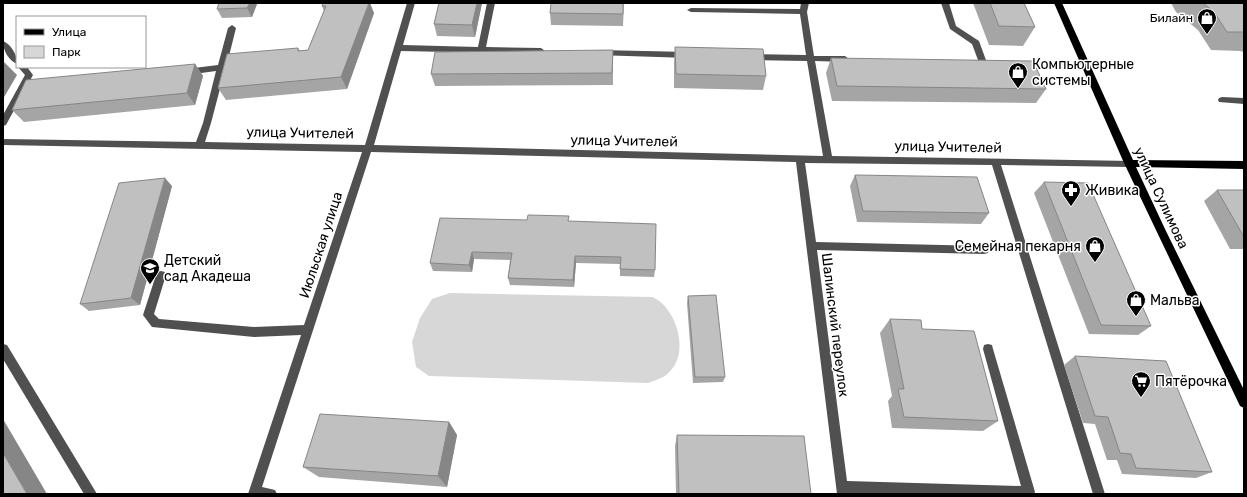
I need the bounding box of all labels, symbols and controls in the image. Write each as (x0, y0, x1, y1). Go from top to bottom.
shop icon: Билайн (1196, 7, 1218, 35)
place label: Билайн (1150, 11, 1193, 25)
legend (16, 16, 146, 68)
text: Улица (52, 25, 86, 39)
text: Парк (52, 45, 81, 59)
place label: Компьютерные системы (1032, 56, 1134, 89)
shop icon: Компьютерные системы (1007, 61, 1029, 89)
street label: улица Учителей (246, 124, 354, 142)
street label: улица Учителей (570, 132, 678, 150)
street label: улица Учителей (894, 138, 1002, 156)
street label: улица Сулимова (1130, 145, 1192, 251)
pharmacy icon: Живика (1060, 179, 1082, 207)
place label: Живика (1085, 182, 1139, 199)
street label: Июльская улица (296, 190, 346, 300)
shop icon: Семейная пекарня (1084, 235, 1106, 263)
place label: Семейная пекарня (955, 238, 1081, 255)
place label: Детский сад Акадеша (164, 252, 251, 285)
street label: Шалинский переулок (818, 252, 852, 398)
school or university icon: Детский сад Акадеша (139, 257, 161, 285)
shop icon: Мальва (1125, 289, 1147, 317)
place label: Мальва (1150, 292, 1200, 309)
supermarket icon: Пятёрочка (1130, 370, 1152, 398)
place label: Пятёрочка (1155, 373, 1227, 390)

